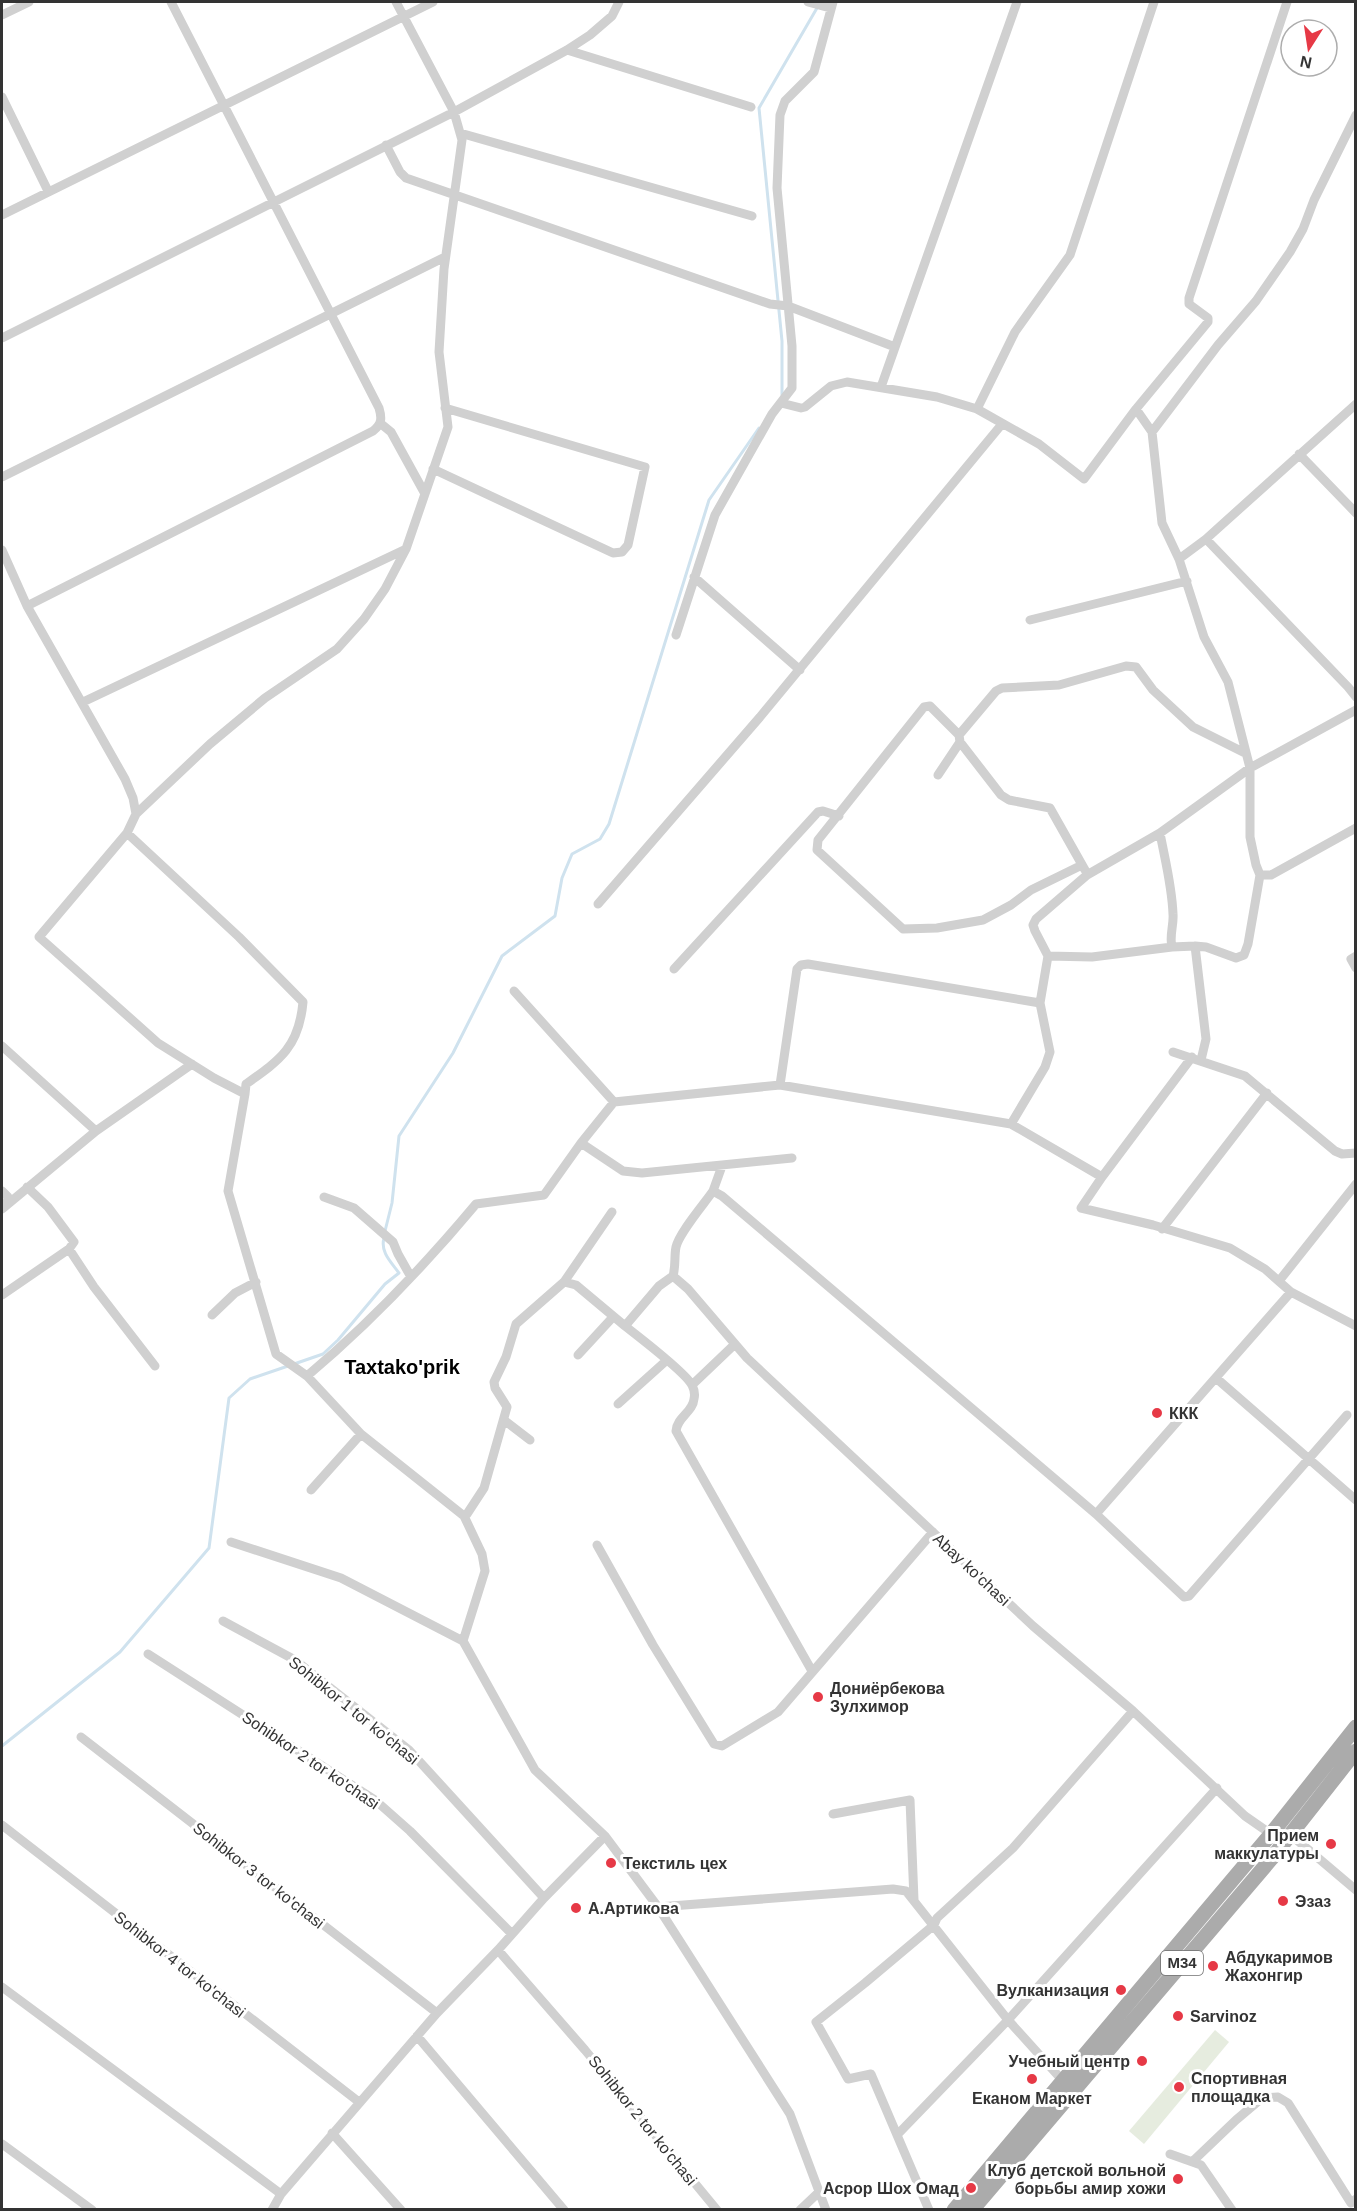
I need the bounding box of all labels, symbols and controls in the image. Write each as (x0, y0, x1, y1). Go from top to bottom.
north arrow (1279, 18, 1339, 78)
text: N (1299, 53, 1313, 72)
district label: Taxtako'prik (344, 1356, 461, 1378)
place label: ККК (1169, 1405, 1199, 1422)
marker: ККК (1150, 1406, 1164, 1420)
street label: Abay ko'chasi (930, 1530, 1013, 1609)
street label: Sohibkor 1 tor ko'chasi (286, 1653, 422, 1768)
place label: Дониёрбекова Зулхимор (830, 1680, 945, 1715)
marker: Дониёрбекова Зулхимор (811, 1690, 825, 1704)
street label: Sohibkor 2 tor ko'chasi (239, 1708, 382, 1813)
street label: Sohibkor 3 tor ko'chasi (190, 1819, 328, 1932)
place label: Прием маккулатуры (1214, 1827, 1319, 1862)
marker: Прием маккулатуры (1324, 1837, 1338, 1851)
place label: Текстиль цех (623, 1855, 727, 1872)
marker: Текстиль цех (604, 1856, 618, 1870)
place label: Эзаз (1295, 1893, 1331, 1910)
marker: Эзаз (1276, 1894, 1290, 1908)
place label: А.Артикова (588, 1900, 679, 1917)
marker: А.Артикова (569, 1901, 583, 1915)
street label: Sohibkor 4 tor ko'chasi (111, 1908, 249, 2021)
place label: Абдукаримов Жахонгир (1224, 1949, 1333, 1984)
road number: M34 (1161, 1951, 1203, 1975)
marker: Абдукаримов Жахонгир (1206, 1959, 1220, 1973)
place label: Вулканизация (997, 1982, 1109, 1999)
marker: Вулканизация (1114, 1983, 1128, 1997)
place label: Sarvinoz (1190, 2008, 1257, 2025)
marker: Sarvinoz (1171, 2009, 1185, 2023)
street label: Sohibkor 2 tor ko'chasi (585, 2052, 700, 2188)
place label: Учебный центр (1009, 2053, 1130, 2070)
marker: Учебный центр (1135, 2054, 1149, 2068)
place label: Спортивная площадка (1191, 2070, 1287, 2105)
marker: Еканом Маркет (1025, 2072, 1039, 2086)
marker: Спортивная площадка (1172, 2080, 1186, 2094)
place label: Еканом Маркет (972, 2090, 1092, 2107)
place label: Клуб детской вольной борьбы амир хожи (988, 2162, 1166, 2197)
marker: Клуб детской вольной борьбы амир хожи (1171, 2172, 1185, 2186)
place label: Асрор Шох Омад (823, 2180, 959, 2197)
marker: Асрор Шох Омад (964, 2181, 978, 2195)

